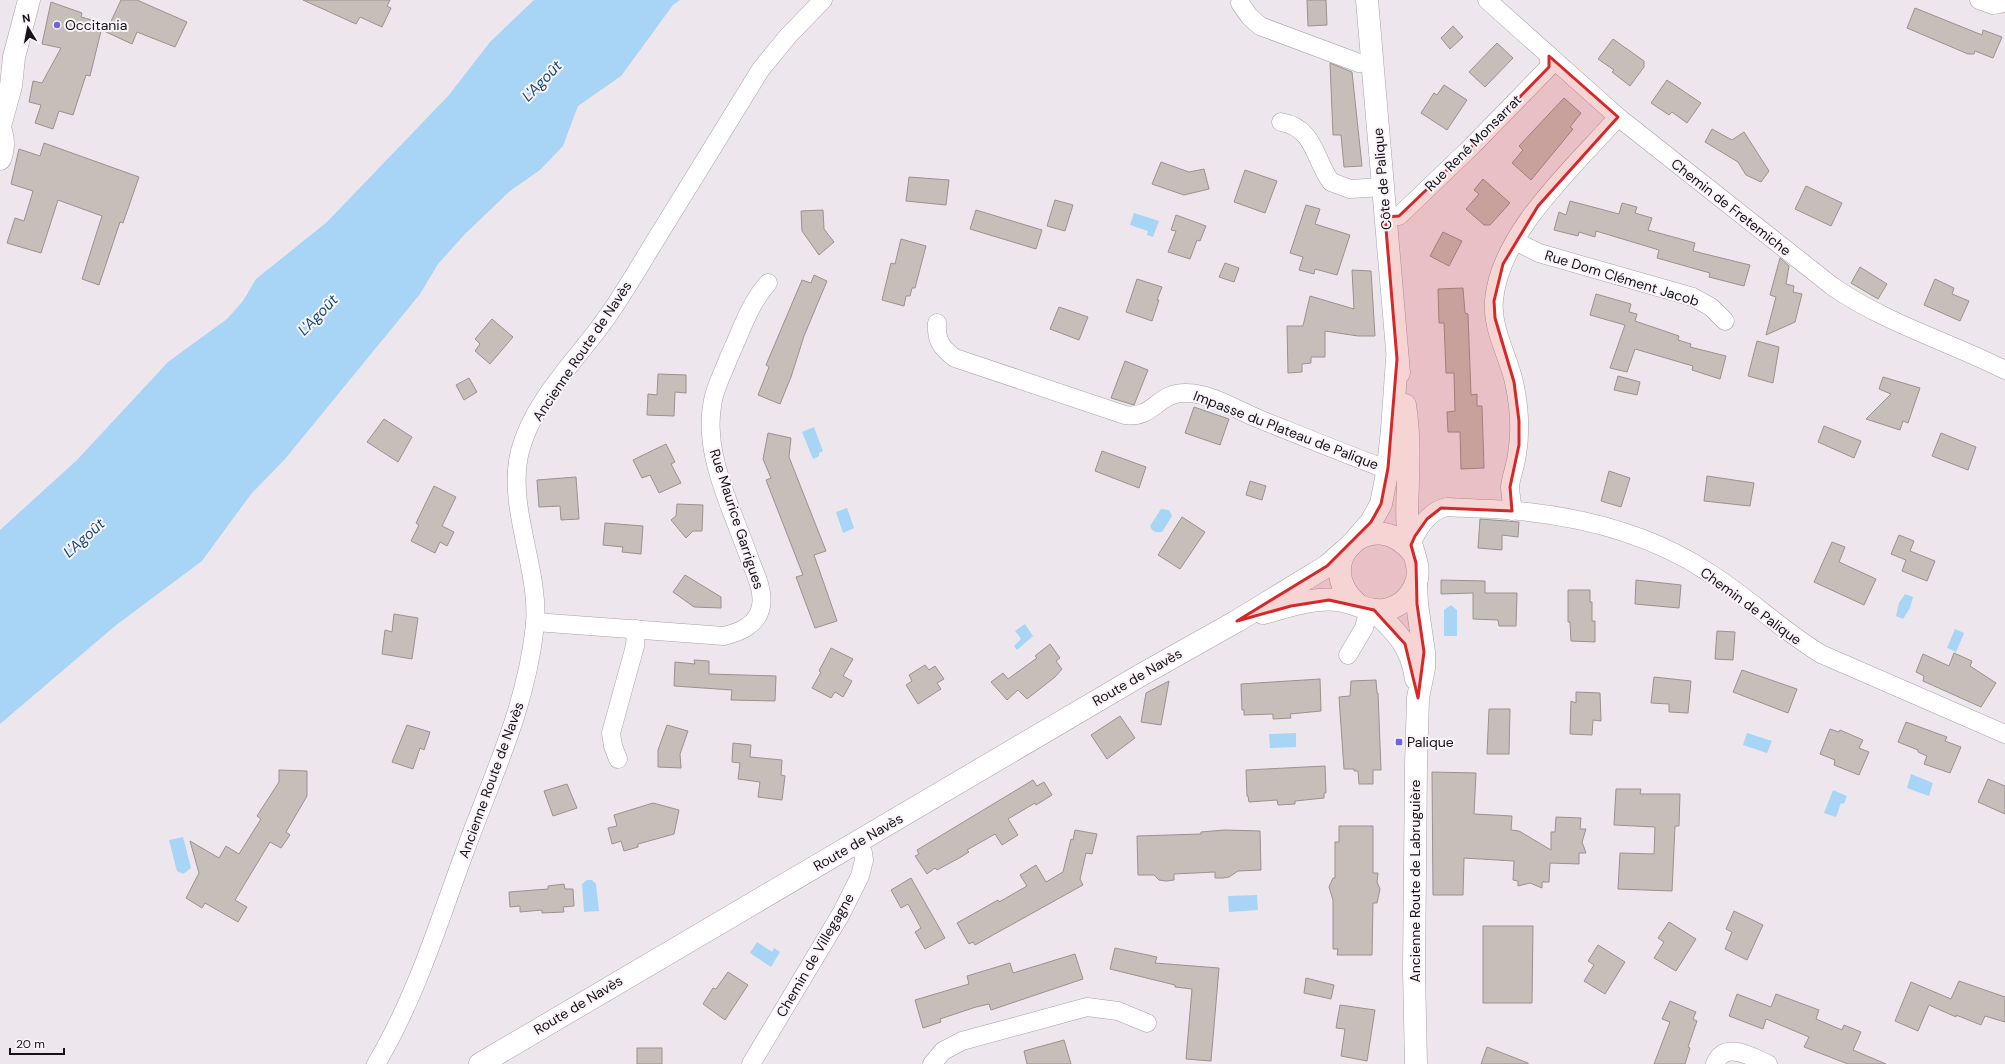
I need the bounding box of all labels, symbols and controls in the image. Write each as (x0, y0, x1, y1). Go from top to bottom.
north arrow (8, 8, 48, 48)
text: N (21, 11, 31, 26)
place label: Occitania (65, 16, 127, 34)
marker: Occitania (52, 20, 62, 30)
water label: L'Agoût (518, 56, 567, 106)
street label: Rue René Monsarrat (1421, 91, 1525, 195)
street label: Côte de Palique (1369, 127, 1395, 231)
street label: Chemin de Fretemiche (1667, 155, 1795, 259)
street label: Rue Dom Clément Jacob (1543, 246, 1702, 310)
street label: Ancienne Route de Navès (528, 278, 636, 424)
water label: L'Agoût (294, 290, 343, 340)
street label: Impasse du Plateau de Palique (1191, 386, 1381, 474)
street label: Rue Maurice Garrigues (706, 447, 768, 591)
water label: L'Agoût (59, 514, 109, 562)
street label: Chemin de Palique (1697, 563, 1805, 649)
street label: Route de Navès (1089, 644, 1185, 710)
street label: Ancienne Route de Navès (454, 699, 528, 861)
place label: Palique (1407, 733, 1454, 751)
marker: Palique (1394, 737, 1404, 747)
street label: Ancienne Route de Labruguière (1406, 779, 1424, 983)
street label: Route de Navès (810, 809, 906, 875)
street label: Chemin de Villegagne (772, 890, 858, 1020)
street label: Route de Navès (530, 971, 626, 1039)
scale bar (10, 1030, 64, 1056)
text: 20 m (16, 1036, 45, 1052)

